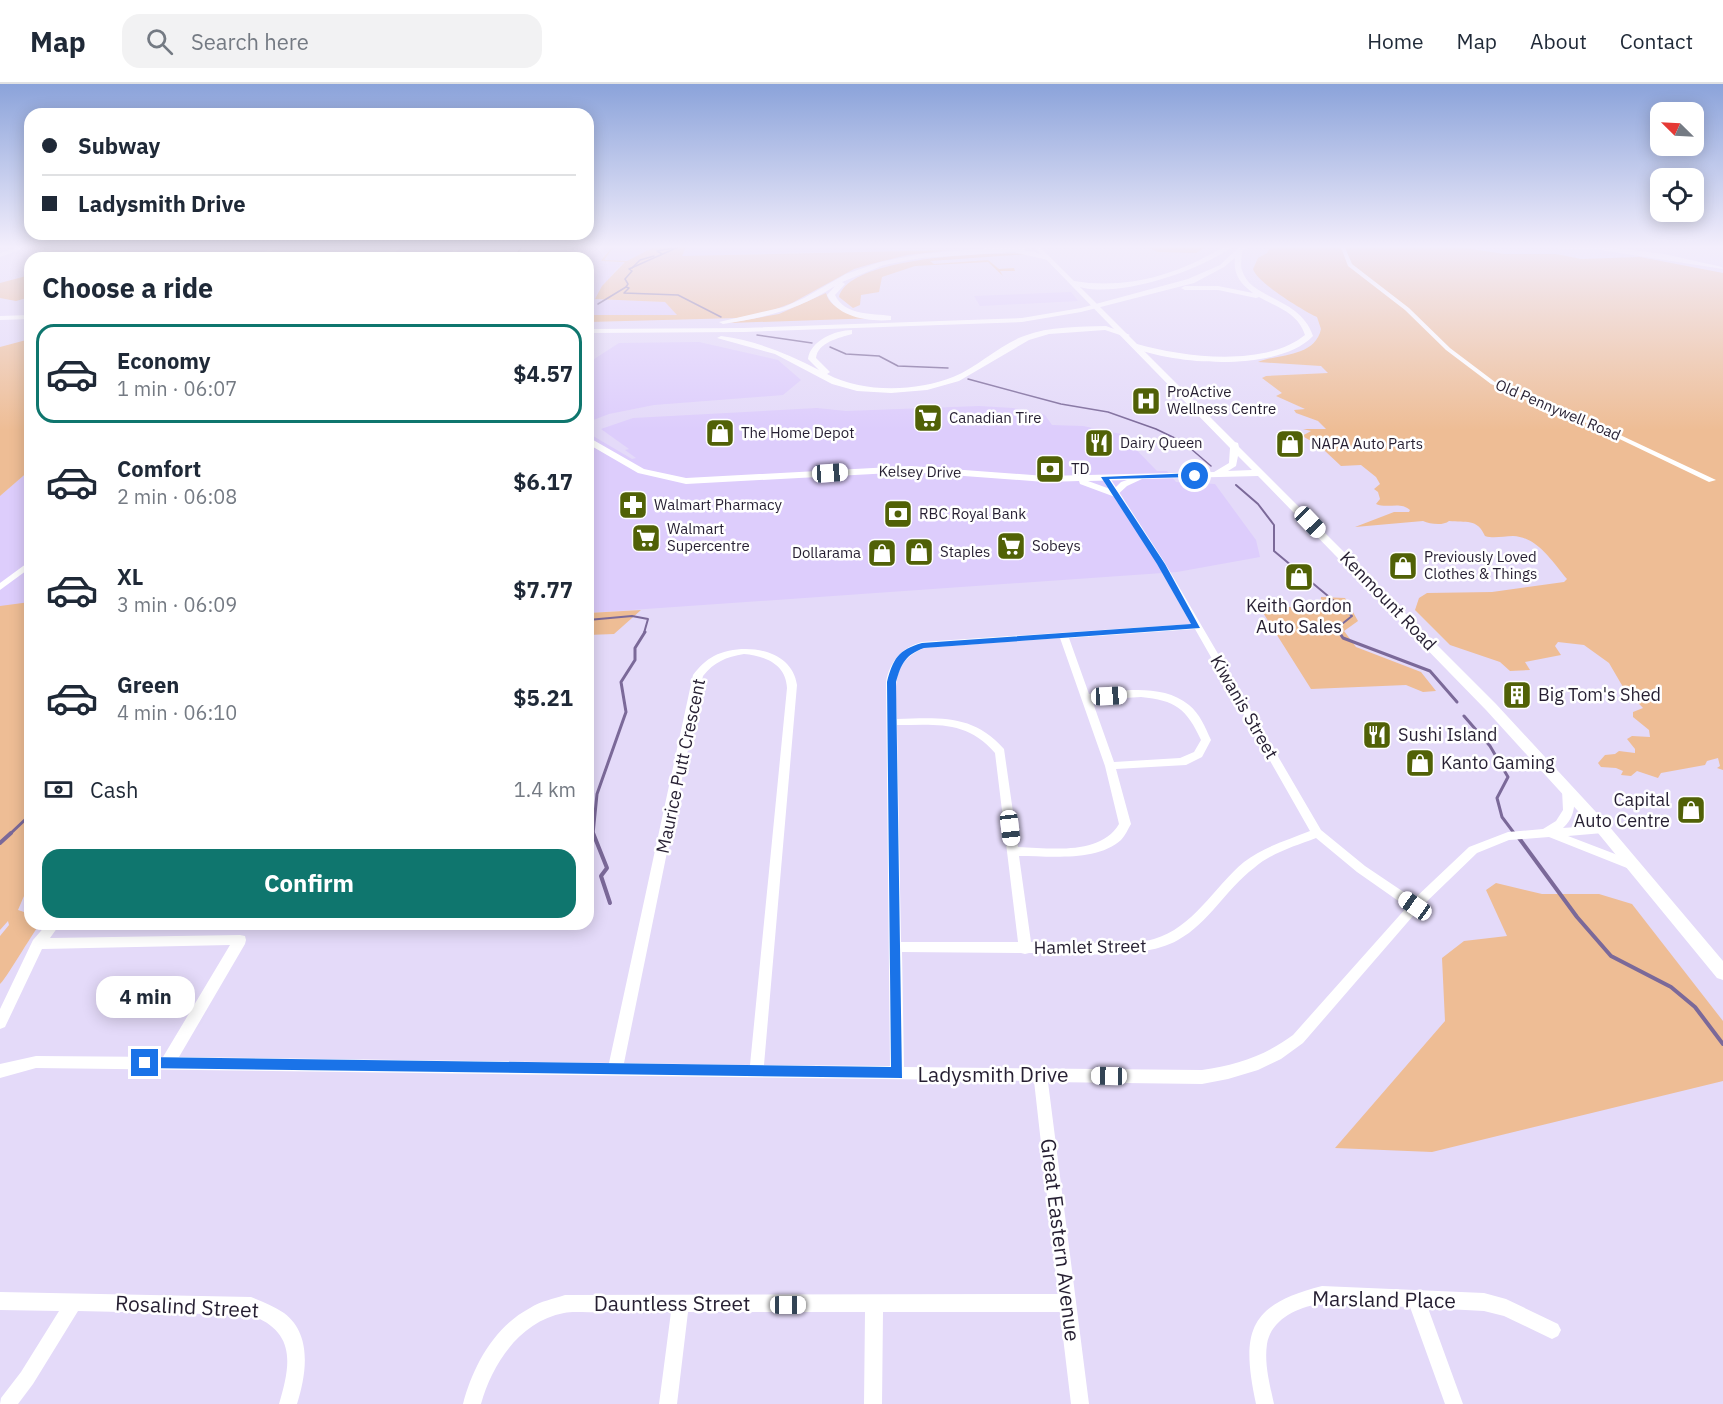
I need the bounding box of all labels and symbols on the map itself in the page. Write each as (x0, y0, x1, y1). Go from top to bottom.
north arrow (1650, 102, 1704, 156)
street label: Old Pennywell Road (1493, 375, 1624, 444)
place label: ProActive Wellness Centre (1167, 382, 1276, 418)
hospital icon: ProActive Wellness Centre (1130, 385, 1162, 417)
supermarket icon: Canadian Tire (912, 402, 944, 434)
place label: Canadian Tire (949, 408, 1041, 427)
shop icon: The Home Depot (704, 417, 736, 449)
place label: The Home Depot (741, 423, 854, 442)
restaurant icon: Dairy Queen (1083, 427, 1115, 459)
shop icon: NAPA Auto Parts (1274, 428, 1306, 460)
place label: Dairy Queen (1120, 433, 1203, 452)
place label: NAPA Auto Parts (1311, 434, 1423, 453)
bank icon: TD (1034, 453, 1066, 485)
place label: TD (1071, 459, 1090, 478)
street label: Kelsey Drive (878, 461, 962, 482)
route start (1181, 462, 1208, 489)
car (811, 463, 849, 483)
pharmacy icon: Walmart Pharmacy (617, 489, 649, 521)
place label: Walmart Pharmacy (654, 495, 783, 514)
bank icon: RBC Royal Bank (882, 498, 914, 530)
car (1291, 503, 1329, 541)
place label: RBC Royal Bank (919, 504, 1026, 523)
place label: Walmart Supercentre (667, 519, 750, 555)
supermarket icon: Walmart Supercentre (630, 522, 662, 554)
supermarket icon: Sobeys (995, 530, 1027, 562)
shop icon: Staples (903, 536, 935, 568)
place label: Sobeys (1032, 536, 1081, 555)
shop icon: Dollarama (866, 537, 898, 569)
place label: Staples (940, 542, 990, 561)
place label: Dollarama (792, 543, 861, 562)
street label: Kenmount Road (1335, 546, 1442, 655)
place label: Previously Loved Clothes & Things (1424, 547, 1537, 583)
shop icon: Previously Loved Clothes & Things (1387, 550, 1419, 582)
shop icon: Keith Gordon Auto Sales (1283, 561, 1315, 593)
place label: Keith Gordon Auto Sales (1246, 594, 1352, 638)
street label: Kiwanis Street (1205, 651, 1283, 763)
street label: Maurice Putt Crescent (651, 676, 710, 855)
building icon: Big Tom's Shed (1501, 679, 1533, 711)
place label: Big Tom's Shed (1538, 683, 1661, 706)
car (1091, 686, 1127, 706)
restaurant icon: Sushi Island (1361, 719, 1393, 751)
place label: Sushi Island (1398, 723, 1498, 746)
shop icon: Kanto Gaming (1404, 747, 1436, 779)
place label: Kanto Gaming (1441, 751, 1555, 774)
place label: Capital Auto Centre (1574, 788, 1670, 832)
shop icon: Capital Auto Centre (1675, 794, 1707, 826)
car (999, 809, 1021, 847)
car (1395, 888, 1435, 924)
street label: Hamlet Street (1033, 934, 1147, 959)
callout: 4 min (96, 976, 195, 1018)
route end (131, 1049, 158, 1076)
street label: Ladysmith Drive (917, 1060, 1069, 1088)
car (1091, 1067, 1127, 1085)
street label: Great Eastern Avenue (1035, 1137, 1087, 1343)
street label: Marsland Place (1312, 1284, 1456, 1314)
street label: Rosalind Street (114, 1288, 260, 1324)
street label: Dauntless Street (594, 1289, 750, 1317)
car (770, 1296, 806, 1314)

